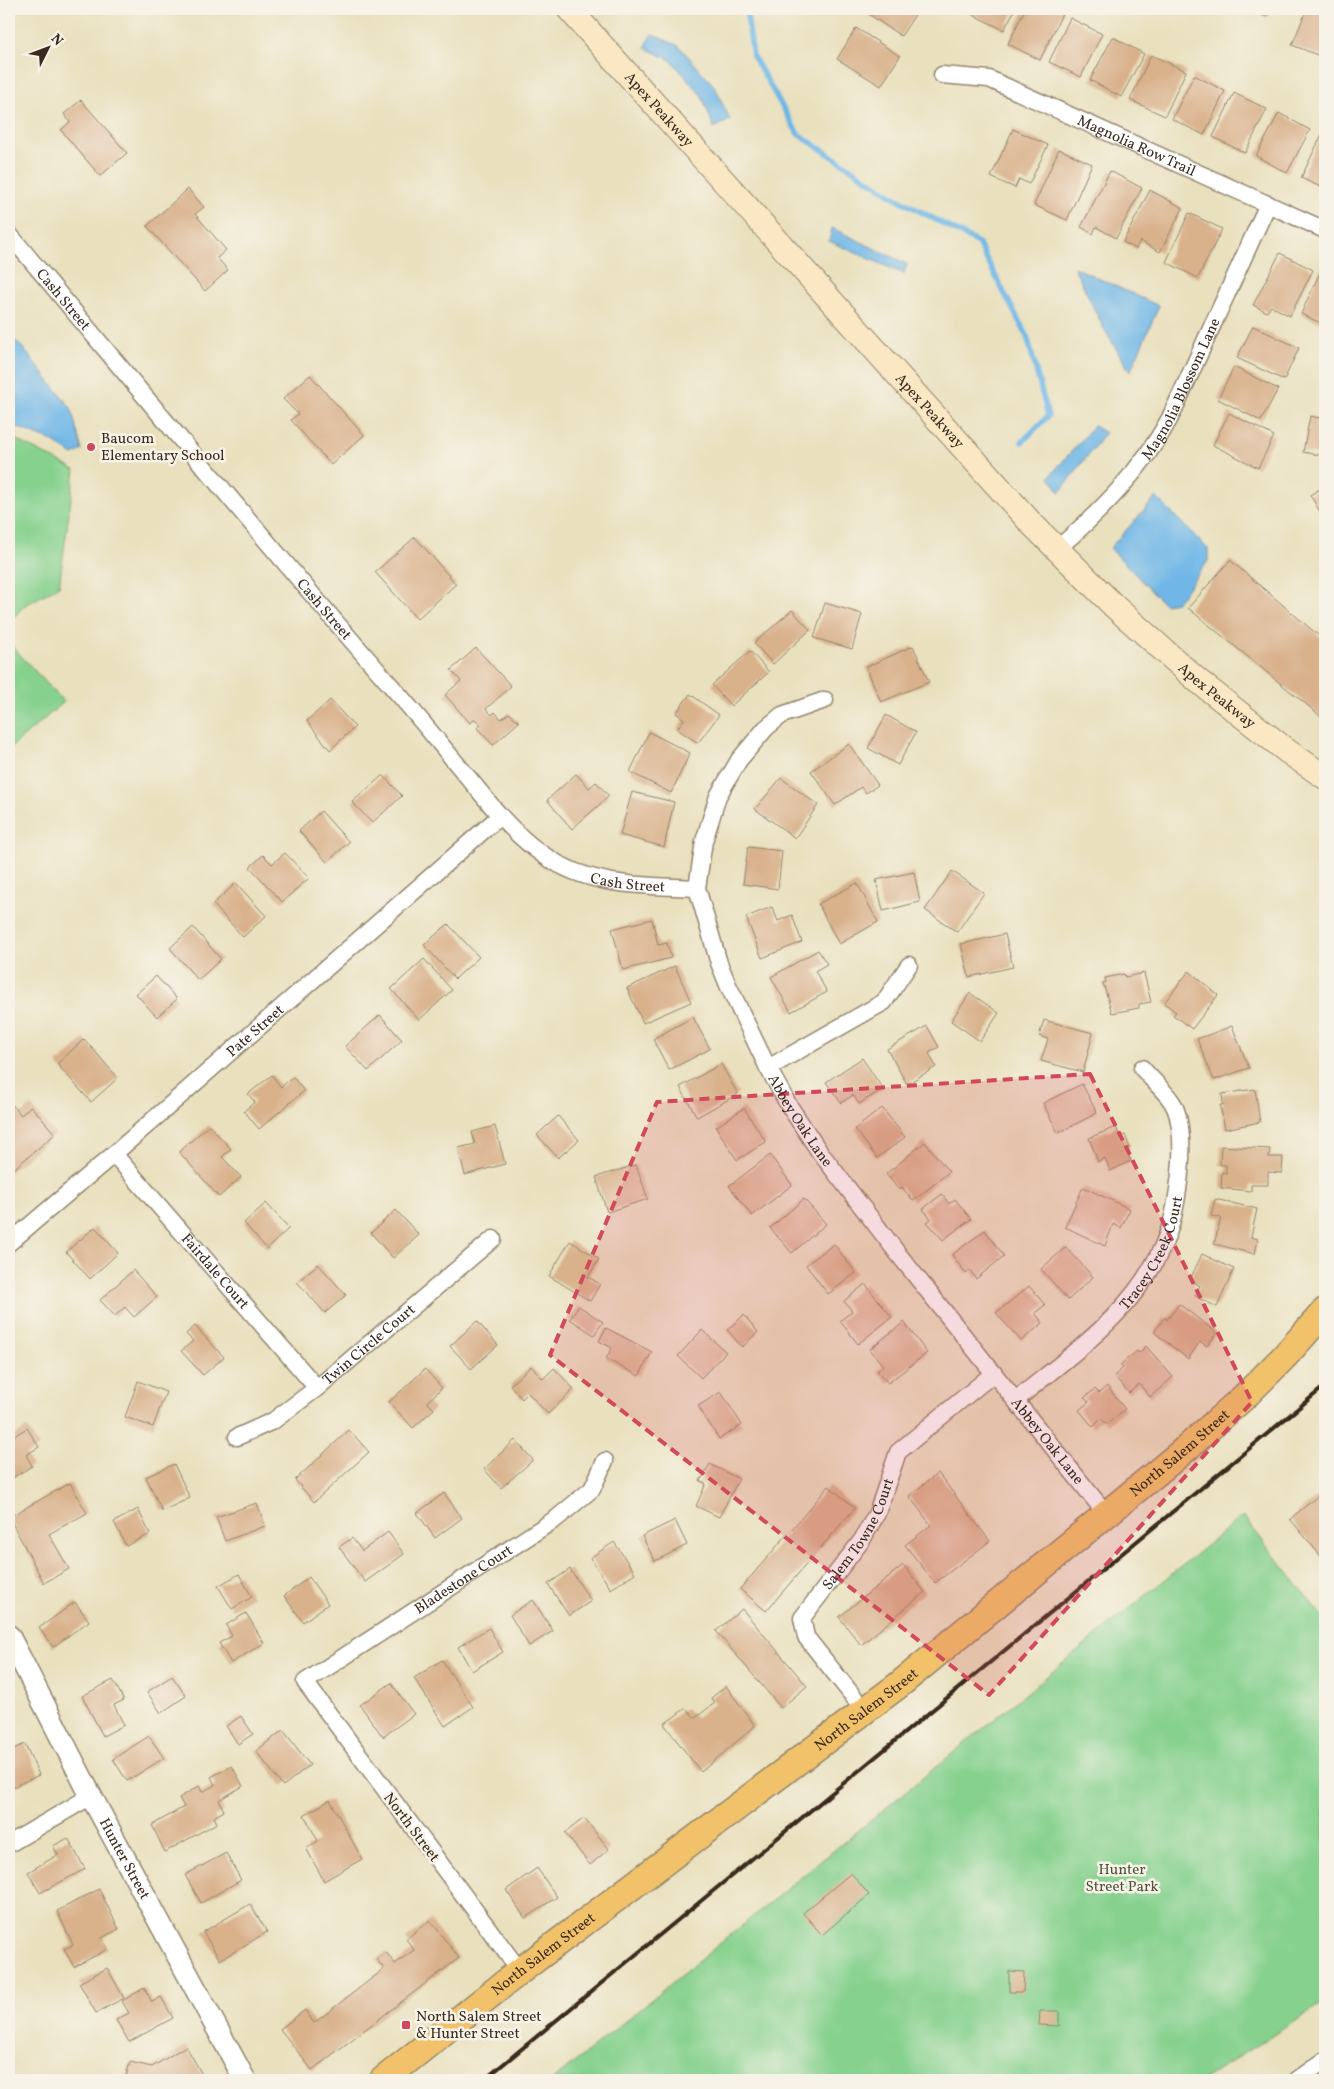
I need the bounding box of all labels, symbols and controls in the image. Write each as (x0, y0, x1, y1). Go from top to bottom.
north arrow (22, 22, 72, 72)
text: N (46, 30, 67, 50)
street label: Apex Peakway (619, 68, 698, 153)
street label: Magnolia Row Trail (1073, 111, 1199, 183)
street label: Cash Street (30, 265, 95, 336)
street label: Magnolia Blossom Lane (1137, 315, 1226, 465)
street label: Apex Peakway (889, 369, 968, 454)
place label: Baucom Elementary School (101, 429, 224, 467)
marker: Baucom Elementary School (85, 441, 97, 453)
street label: Cash Street (291, 575, 356, 645)
street label: Apex Peakway (1173, 659, 1260, 734)
street label: Cash Street (588, 869, 665, 899)
street label: Pate Street (222, 1001, 289, 1063)
street label: Abbey Oak Lane (762, 1071, 837, 1172)
street label: Tracey Creek Court (1116, 1195, 1189, 1315)
street label: Fairdale Court (176, 1230, 253, 1315)
street label: Twin Circle Court (319, 1300, 420, 1391)
street label: Abbey Oak Lane (1005, 1394, 1088, 1490)
street label: North Salem Street (1126, 1405, 1235, 1503)
street label: Salem Towne Court (818, 1476, 900, 1595)
street label: Bladestone Court (411, 1541, 517, 1620)
street label: North Salem Street (811, 1664, 924, 1757)
street label: North Street (378, 1789, 444, 1867)
street label: Hunter Street (93, 1815, 154, 1904)
park label: Hunter Street Park (1086, 1860, 1158, 1898)
street label: North Salem Street (488, 1909, 600, 2002)
place label: North Salem Street & Hunter Street (416, 2007, 542, 2045)
marker: North Salem Street & Hunter Street (400, 2019, 412, 2031)

